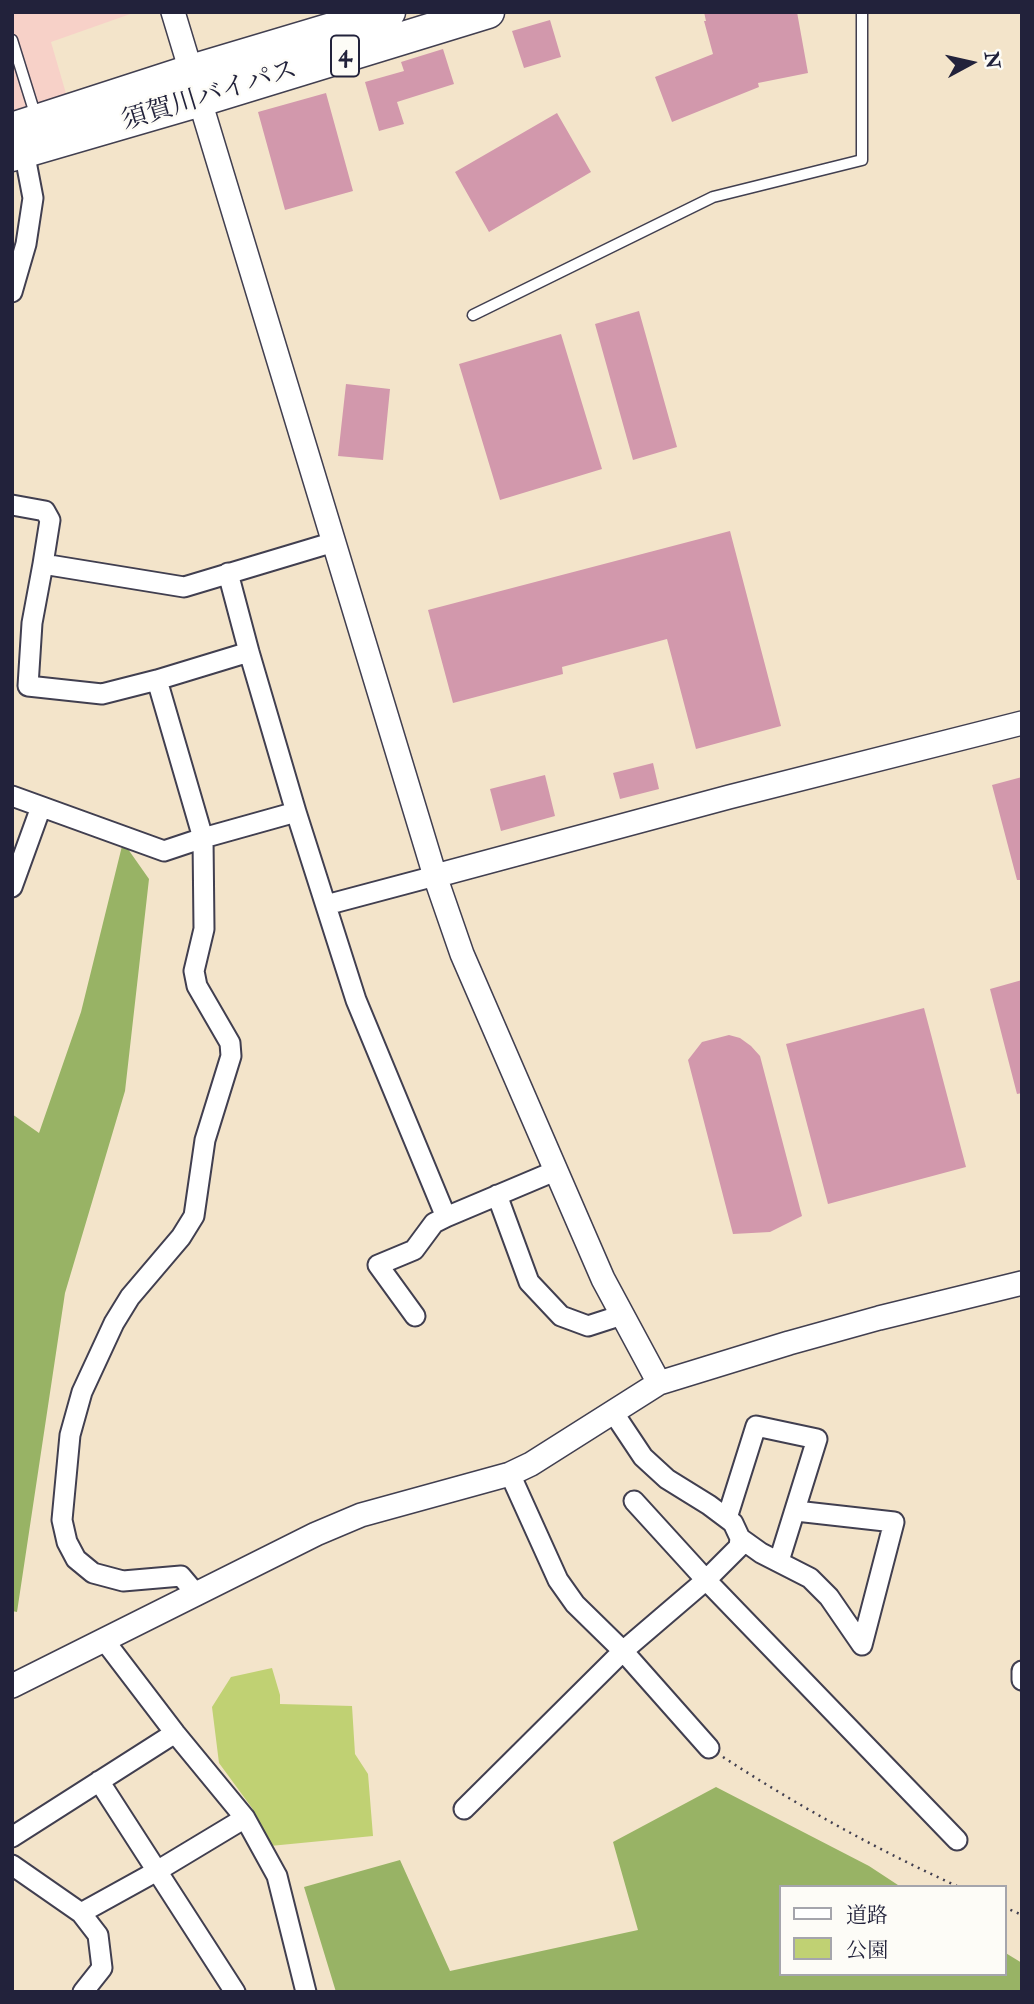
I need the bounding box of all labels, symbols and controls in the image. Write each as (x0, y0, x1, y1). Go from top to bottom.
north arrow (936, 28, 1006, 98)
road number: 4 (331, 36, 359, 76)
text: N (979, 50, 1005, 70)
street label: 須賀川バイパス (118, 55, 302, 139)
legend (778, 1885, 1006, 1976)
text: 道路 (846, 1902, 888, 1929)
text: 公園 (846, 1937, 888, 1964)

